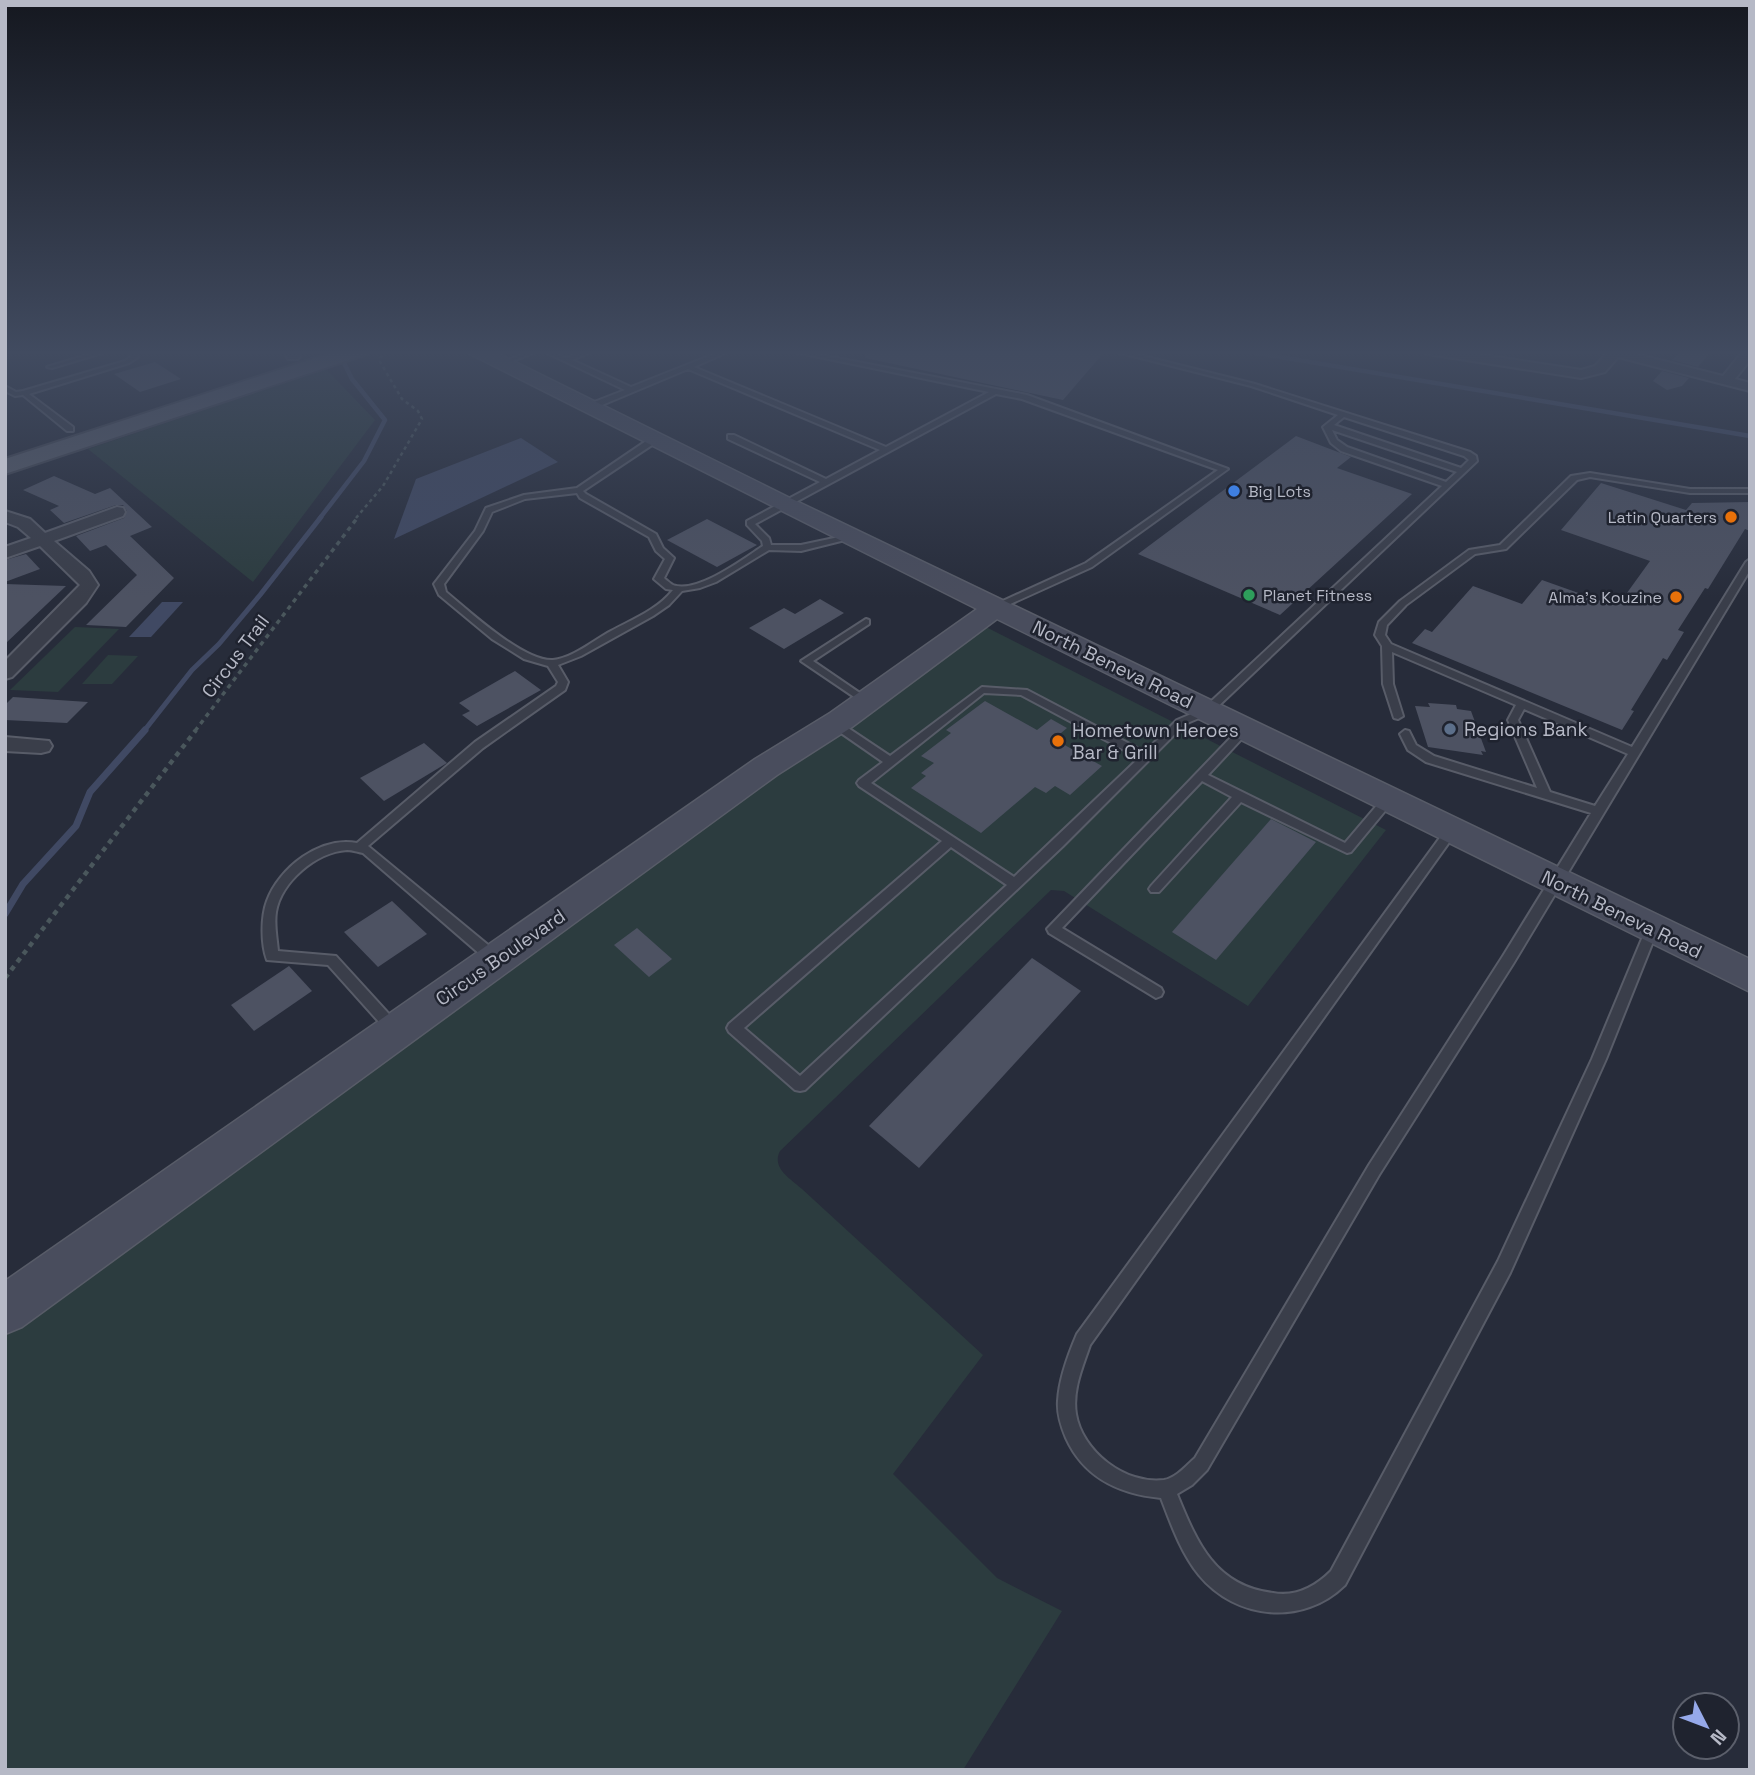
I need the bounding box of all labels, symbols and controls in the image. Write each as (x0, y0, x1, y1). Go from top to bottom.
place label: Big Lots (1248, 481, 1311, 502)
marker: Big Lots (1226, 483, 1242, 499)
place label: Latin Quarters (1608, 507, 1717, 528)
marker: Latin Quarters (1723, 509, 1739, 525)
place label: Planet Fitness (1263, 585, 1372, 606)
marker: Planet Fitness (1241, 587, 1257, 603)
place label: Alma's Kouzine (1548, 587, 1662, 608)
marker: Alma's Kouzine (1668, 589, 1684, 605)
street label: Circus Trail (196, 610, 275, 703)
street label: North Beneva Road (1028, 615, 1197, 714)
place label: Regions Bank (1464, 717, 1588, 742)
place label: Hometown Heroes Bar & Grill (1072, 718, 1239, 765)
marker: Regions Bank (1442, 721, 1458, 737)
marker: Hometown Heroes Bar & Grill (1050, 733, 1066, 749)
street label: North Beneva Road (1537, 865, 1706, 964)
street label: Circus Boulevard (430, 903, 570, 1012)
north arrow (1671, 1691, 1741, 1761)
text: N (1705, 1724, 1732, 1750)

